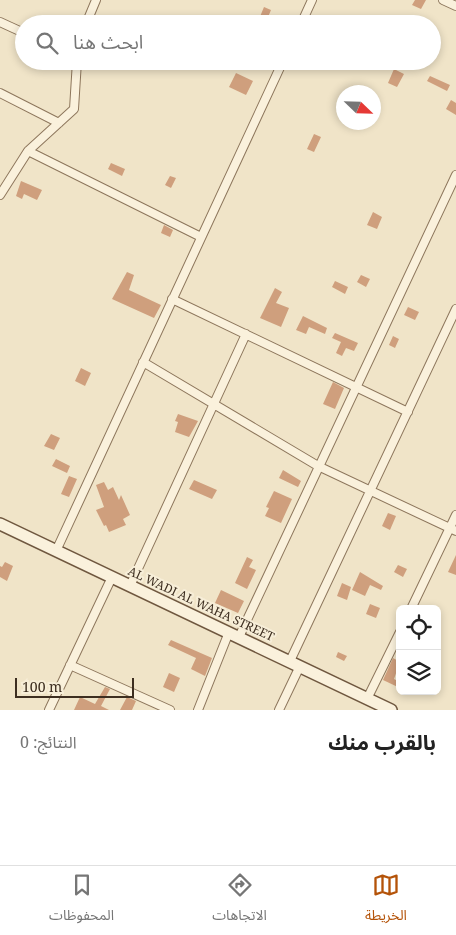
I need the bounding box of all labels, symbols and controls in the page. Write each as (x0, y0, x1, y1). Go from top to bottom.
search box (15, 15, 441, 70)
icon: search (33, 29, 61, 57)
text: ابحث هنا (73, 29, 143, 55)
north arrow (336, 85, 381, 130)
street label: AL WADI AL WAHA STREET (125, 562, 278, 645)
map controls (396, 605, 441, 695)
button: locate (396, 605, 441, 650)
button: layers (396, 650, 441, 695)
scale bar (15, 675, 134, 698)
text: 100 m (22, 677, 62, 696)
text: بالقرب منك (328, 728, 436, 756)
text: النتائج: 0 (20, 731, 76, 753)
tab: المحفوظات (49, 871, 114, 930)
tab: الاتجاهات (212, 871, 267, 930)
tab: الخريطة (365, 871, 407, 930)

